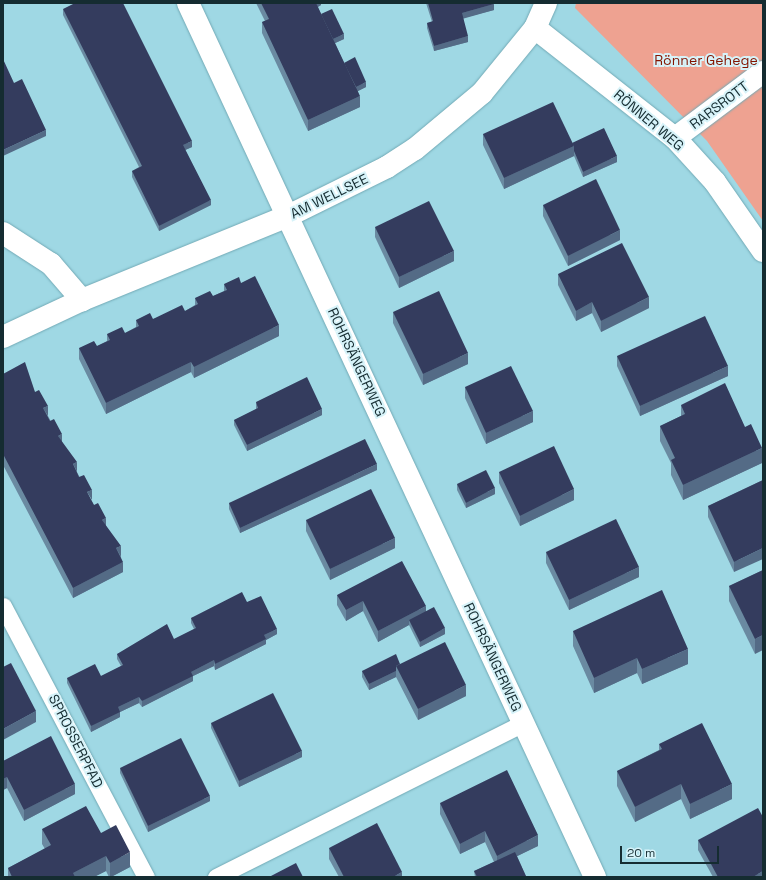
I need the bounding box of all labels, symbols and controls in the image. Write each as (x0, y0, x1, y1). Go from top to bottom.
park label: Rönner Gehege (654, 52, 758, 68)
street label: RARSROTT (686, 77, 752, 133)
street label: RÖNNER WEG (610, 86, 688, 154)
street label: AM WELLSEE (287, 170, 371, 222)
street label: ROHRSÄNGERWEG (324, 305, 390, 419)
street label: ROHRSÄNGERWEG (460, 600, 526, 714)
street label: SPROSSERPFAD (45, 692, 107, 790)
scale bar (622, 838, 721, 864)
text: 20 m (627, 845, 655, 861)

